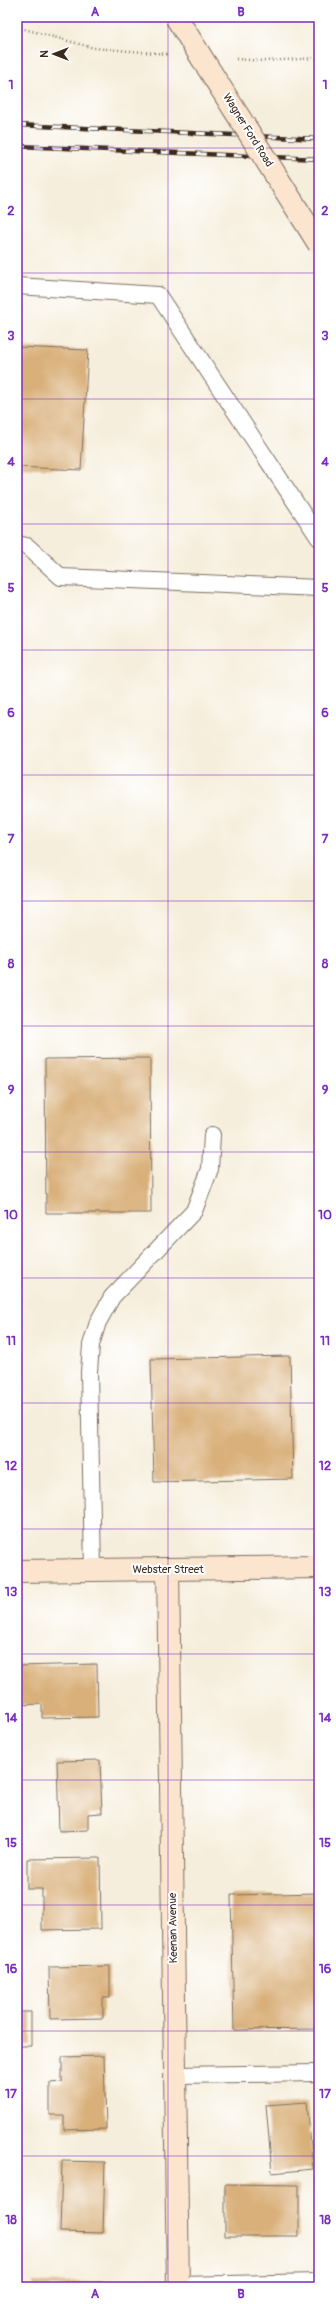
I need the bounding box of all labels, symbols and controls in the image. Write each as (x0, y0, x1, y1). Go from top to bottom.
text: A (91, 4, 100, 20)
text: B (237, 4, 245, 20)
north arrow (34, 34, 74, 74)
text: N (38, 50, 51, 58)
text: 1 (8, 77, 14, 93)
text: 1 (322, 77, 328, 93)
street label: Wagner Ford Road (220, 91, 276, 169)
text: 2 (7, 203, 15, 219)
text: 2 (321, 203, 329, 219)
text: 3 (7, 328, 15, 344)
text: 3 (321, 328, 329, 344)
text: 4 (7, 454, 15, 470)
text: 4 (321, 454, 329, 470)
text: 5 (7, 580, 15, 596)
text: 5 (321, 580, 329, 596)
text: 6 (7, 705, 15, 721)
text: 6 (321, 705, 329, 721)
text: 7 (8, 831, 15, 847)
text: 7 (322, 831, 329, 847)
text: 8 (8, 956, 15, 972)
text: 8 (322, 956, 329, 972)
text: 9 (8, 1082, 15, 1098)
text: 9 (322, 1082, 329, 1098)
text: 10 (4, 1207, 18, 1223)
text: 10 (318, 1207, 332, 1223)
text: 11 (6, 1333, 16, 1349)
text: 11 (320, 1333, 330, 1349)
text: 12 (5, 1458, 17, 1474)
text: 12 (319, 1458, 331, 1474)
street label: Webster Street (132, 1563, 204, 1576)
text: 13 (5, 1584, 17, 1600)
text: 13 (319, 1584, 331, 1600)
text: 14 (5, 1710, 18, 1726)
text: 14 (319, 1710, 332, 1726)
text: 15 (5, 1835, 17, 1851)
text: 15 (319, 1835, 331, 1851)
street label: Keenan Avenue (166, 1892, 180, 1963)
text: 16 (5, 1961, 18, 1977)
text: 16 (319, 1961, 332, 1977)
text: 17 (5, 2086, 17, 2102)
text: 17 (319, 2086, 331, 2102)
text: 18 (5, 2212, 17, 2228)
text: 18 (319, 2212, 331, 2228)
text: A (91, 2286, 100, 2302)
text: B (237, 2286, 245, 2302)

